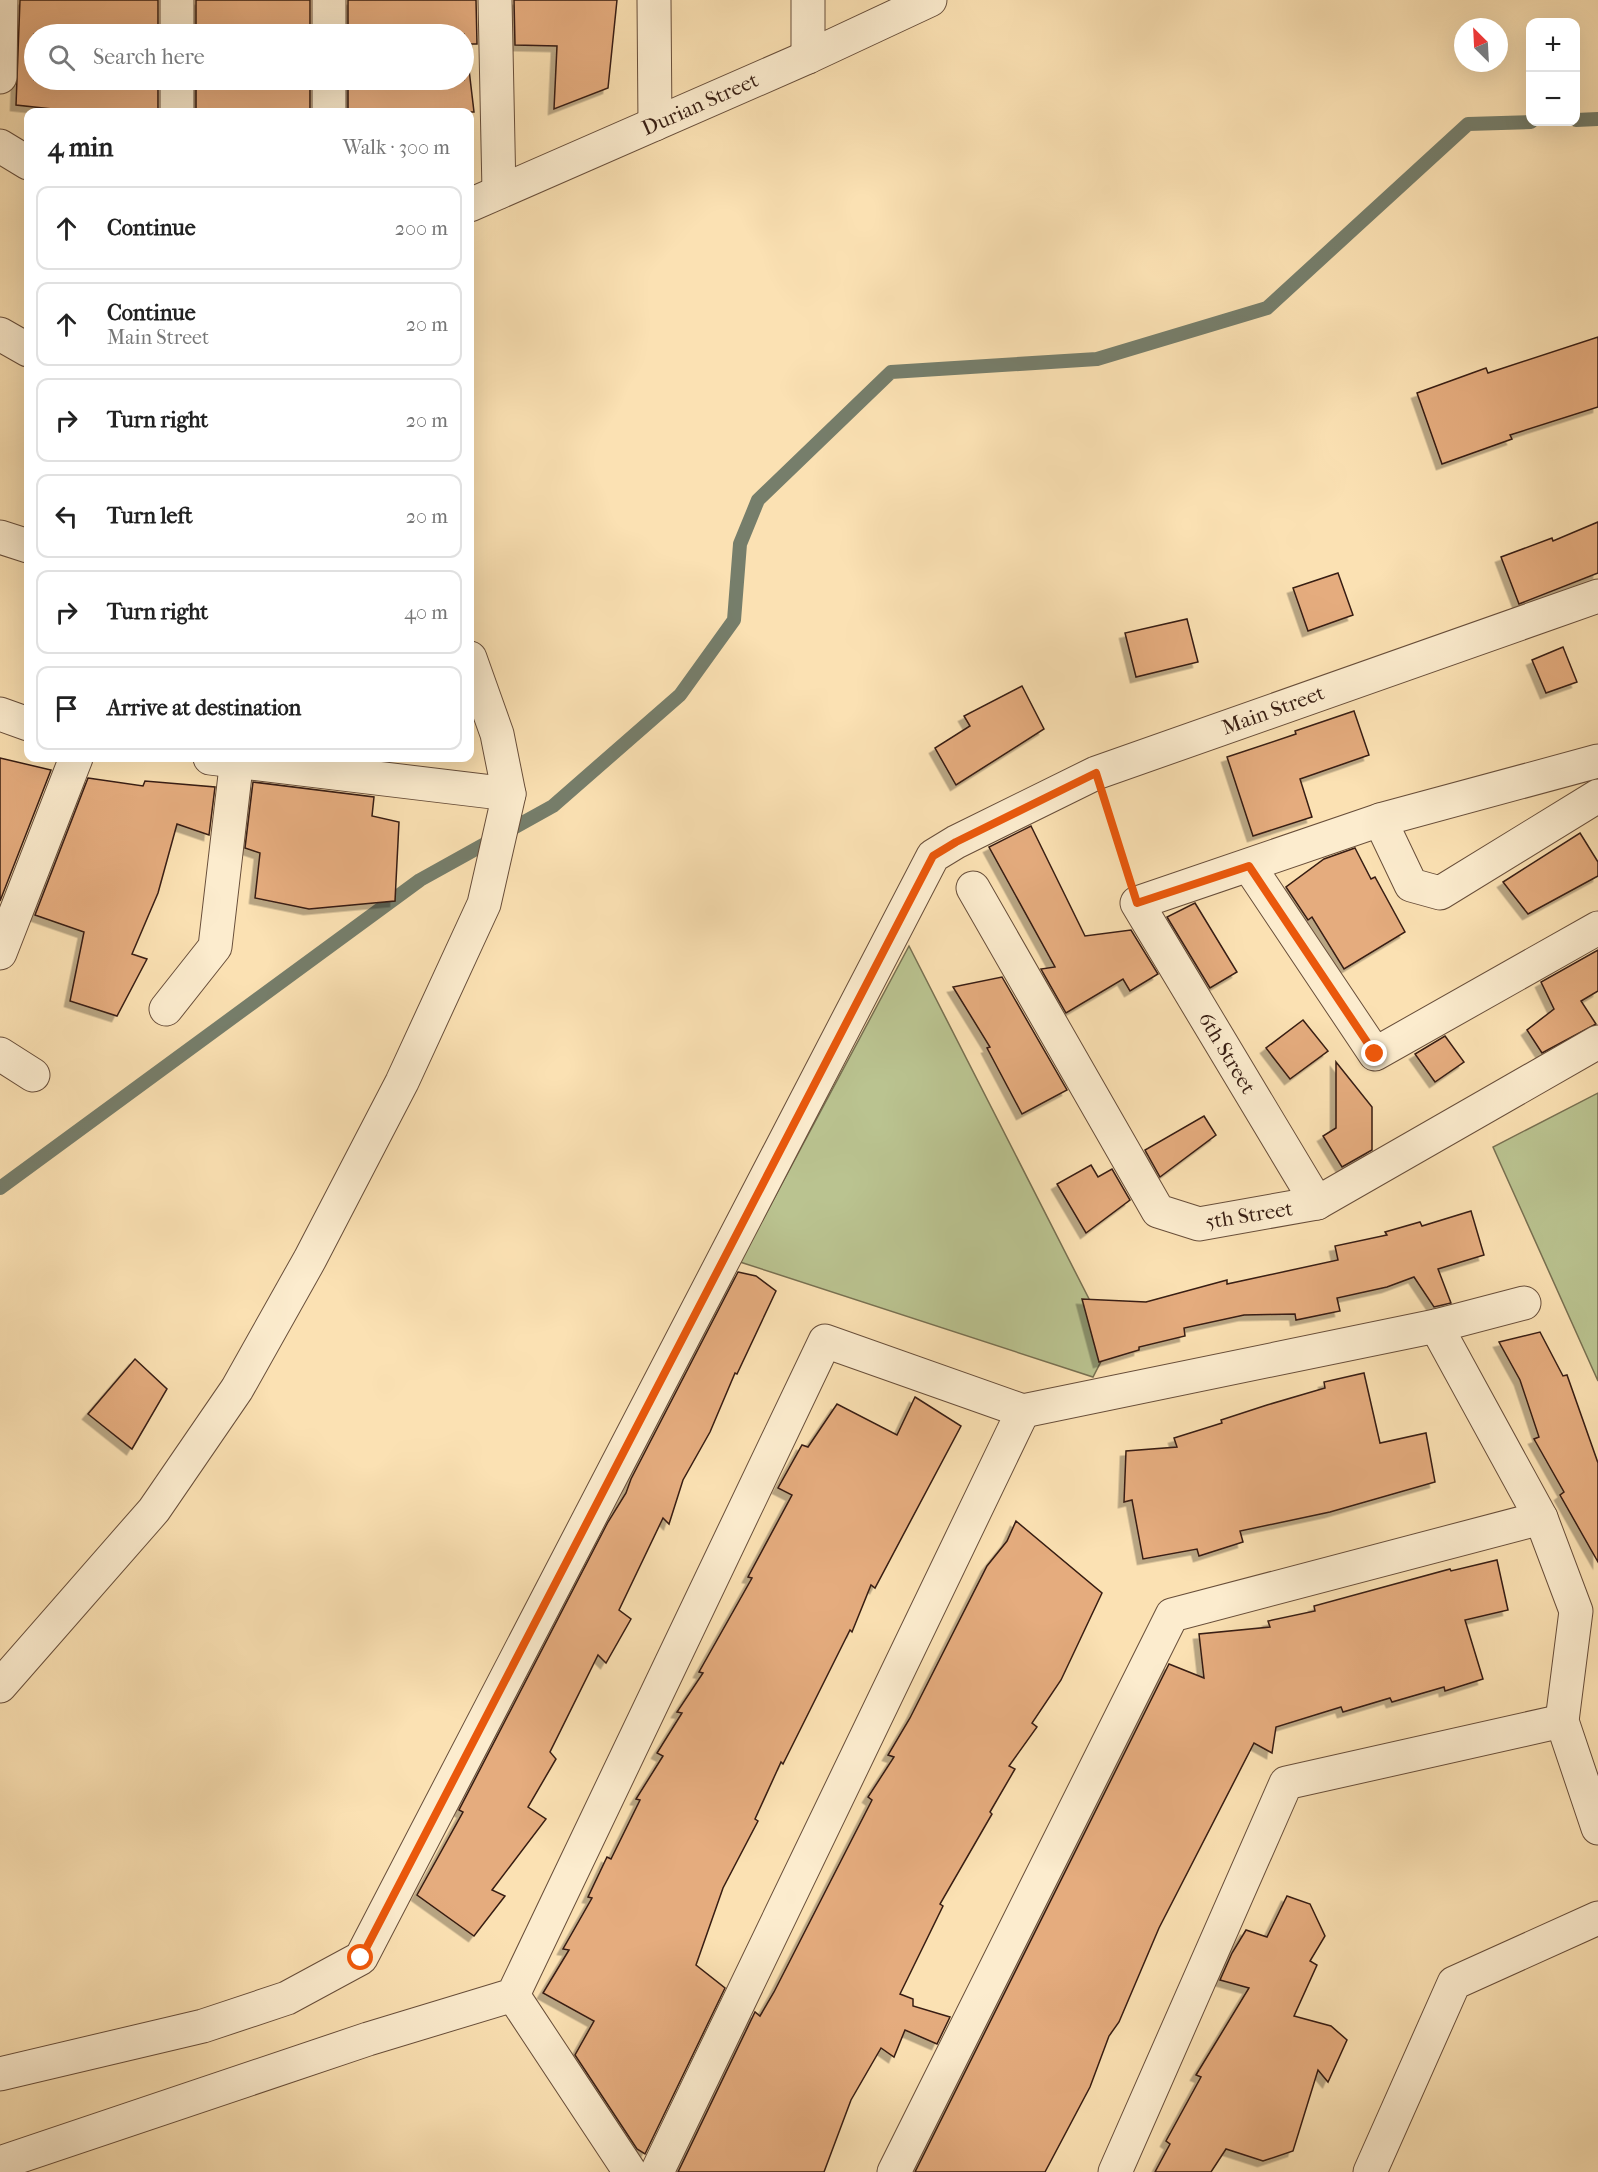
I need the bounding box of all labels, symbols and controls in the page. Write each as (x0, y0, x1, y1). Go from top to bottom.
north arrow (1454, 18, 1508, 72)
map controls (1526, 18, 1580, 126)
button: + (1526, 18, 1580, 72)
search box (24, 24, 474, 90)
icon: search (45, 41, 78, 74)
text: Search here (93, 44, 205, 70)
street label: Durian Street (638, 67, 762, 140)
button: − (1526, 72, 1580, 126)
text: 4 min (48, 132, 113, 163)
text: Walk · 300 m (343, 136, 450, 159)
icon: ahead (50, 212, 83, 245)
text: Continue (107, 215, 196, 241)
text: 200 m (395, 217, 448, 240)
text: Continue (107, 300, 196, 326)
icon: ahead (50, 308, 83, 341)
text: 20 m (406, 313, 448, 336)
text: Main Street (107, 326, 209, 349)
icon: right (50, 404, 83, 437)
text: Turn right (107, 407, 208, 433)
text: 20 m (406, 409, 448, 432)
icon: left (50, 500, 83, 533)
text: Turn left (107, 503, 193, 529)
text: 20 m (406, 505, 448, 528)
icon: right (50, 596, 83, 629)
text: Turn right (107, 599, 208, 625)
text: 40 m (404, 601, 448, 624)
street label: Main Street (1219, 680, 1328, 740)
icon: arrive (50, 692, 83, 725)
text: Arrive at destination (107, 695, 301, 721)
street label: 6th Street (1193, 1008, 1261, 1098)
route end (1361, 1040, 1387, 1066)
street label: 5th Street (1204, 1196, 1295, 1234)
route start (347, 1944, 373, 1970)

